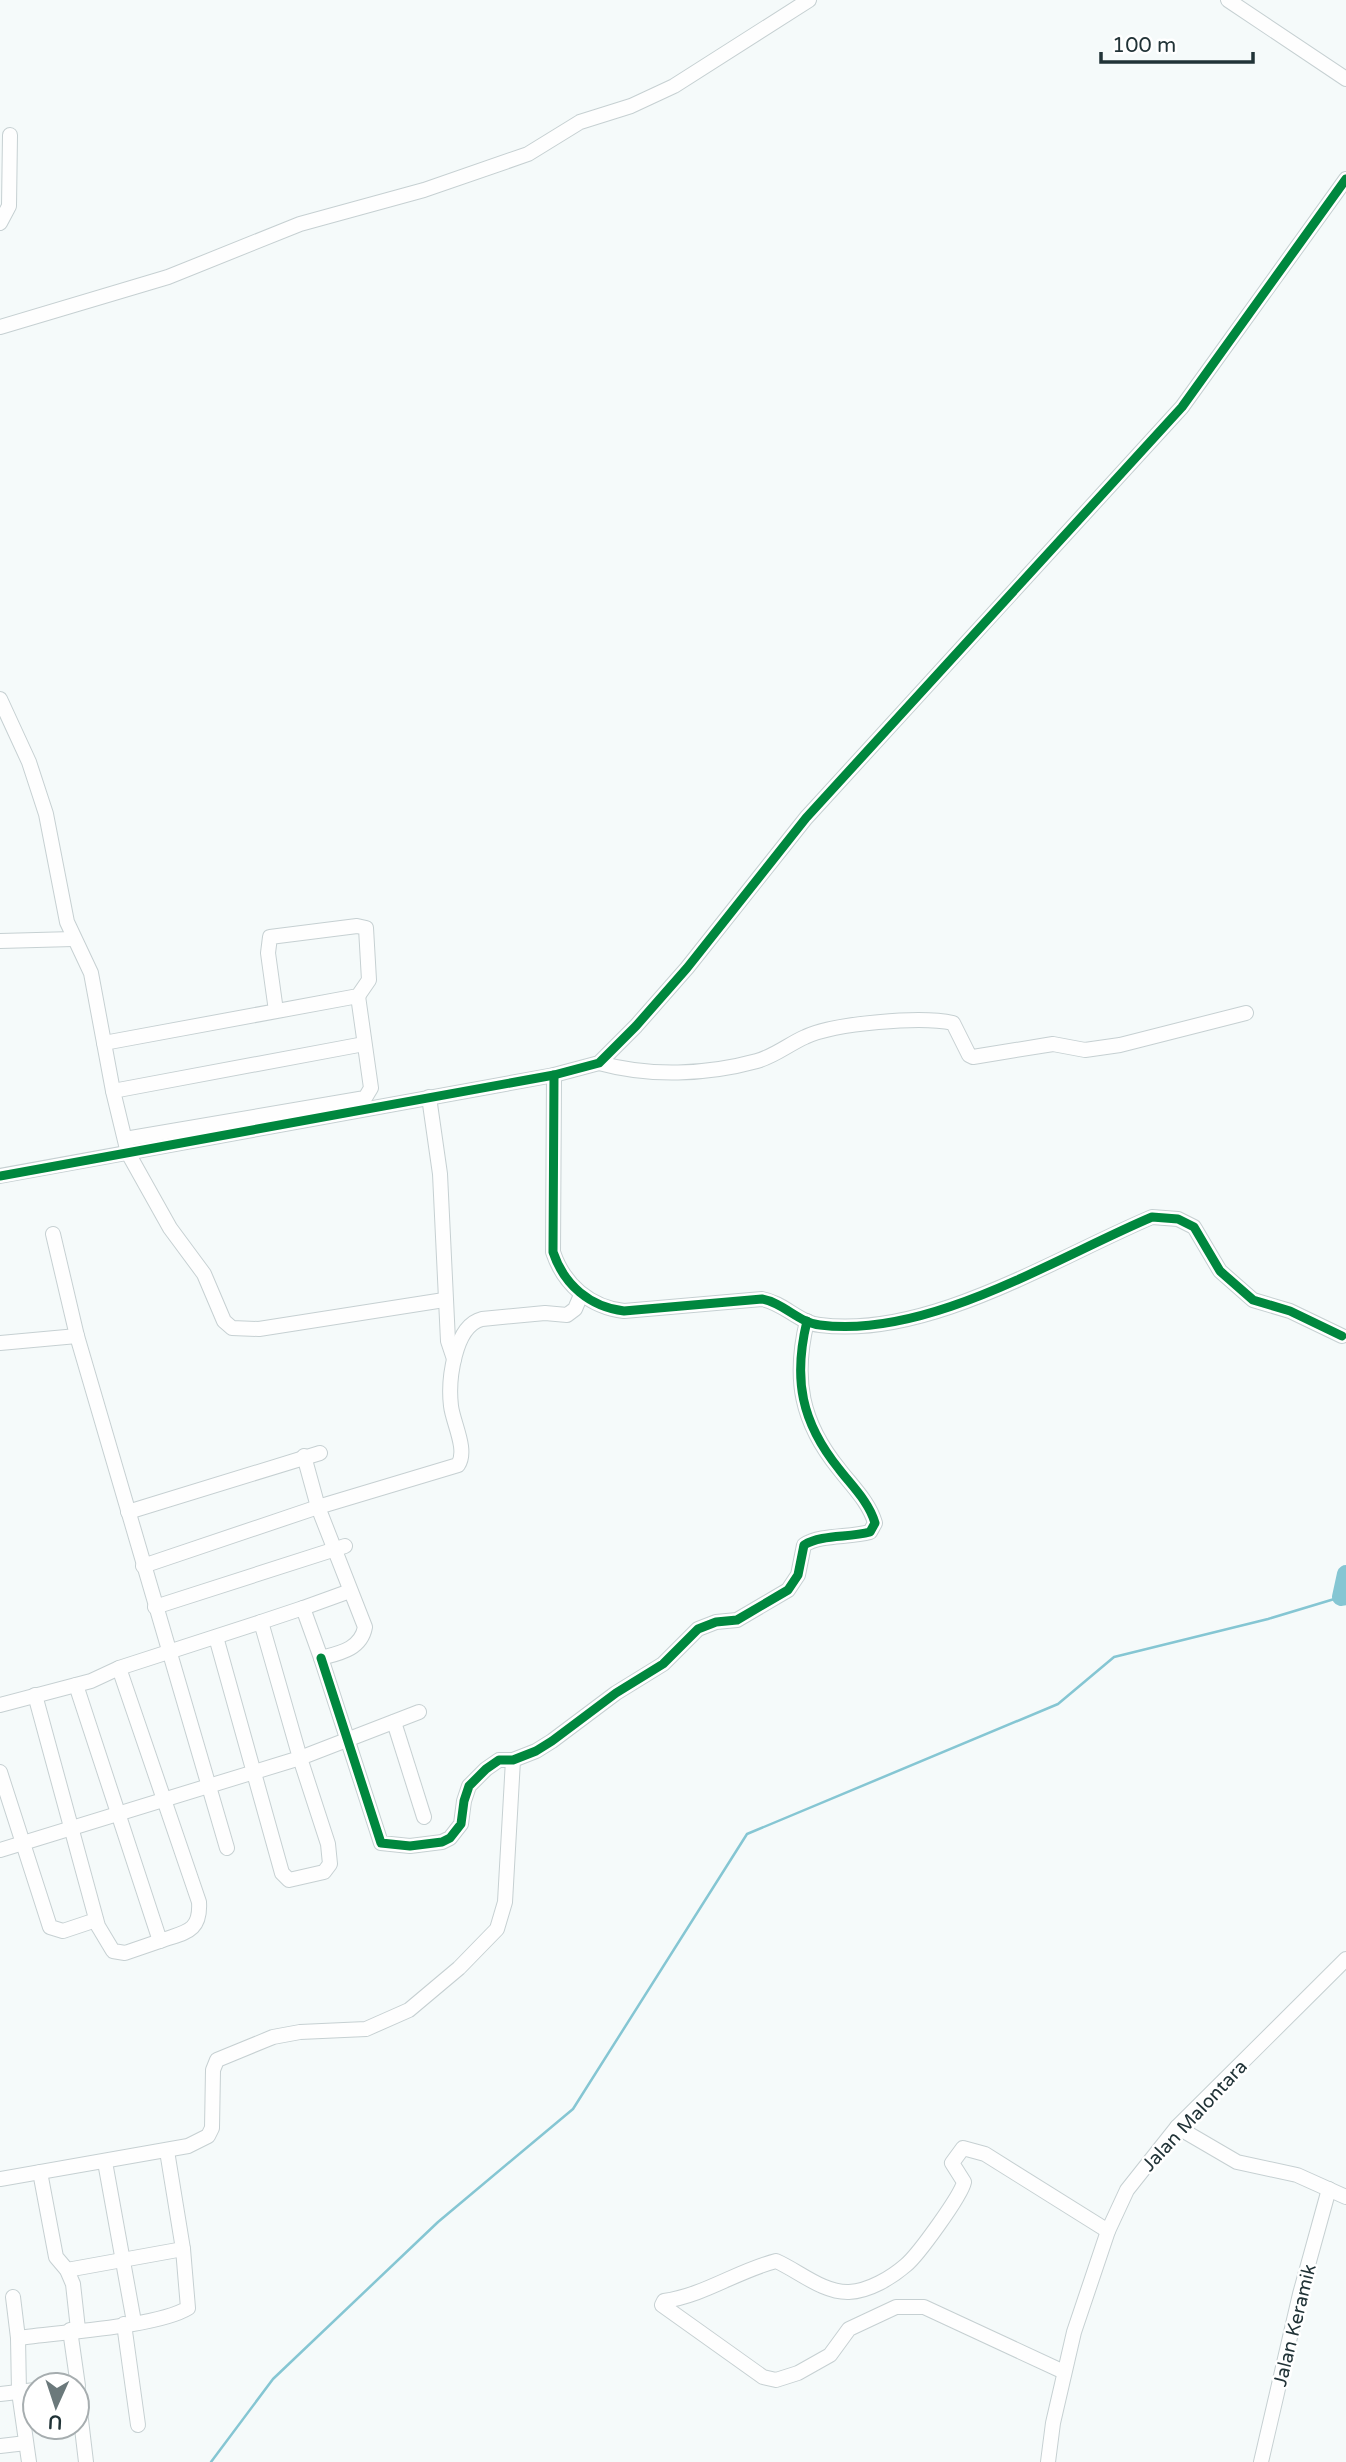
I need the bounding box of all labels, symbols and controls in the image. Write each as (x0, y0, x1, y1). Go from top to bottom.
scale bar (1101, 21, 1253, 65)
text: 100 m (1112, 33, 1176, 58)
street label: Jalan Malontara (1138, 2056, 1252, 2176)
street label: Jalan Keramik (1269, 2262, 1321, 2389)
north arrow (21, 2371, 91, 2441)
text: U (47, 2411, 63, 2433)

